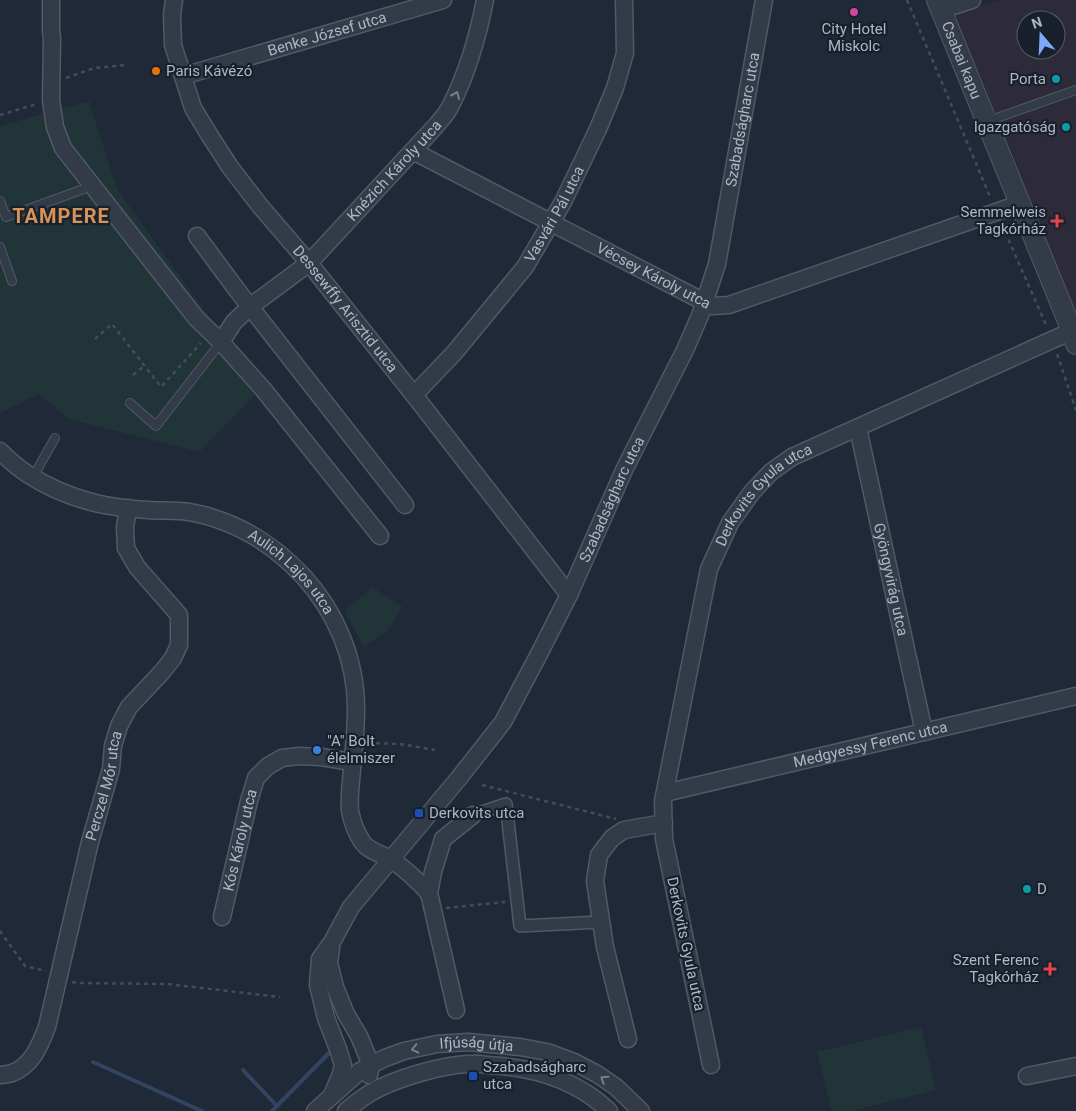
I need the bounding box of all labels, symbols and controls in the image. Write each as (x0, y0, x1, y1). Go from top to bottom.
marker: City Hotel Miskolc (848, 6, 860, 18)
street label: Benke József utca (265, 8, 388, 60)
north arrow (1016, 10, 1066, 60)
text: N (1029, 14, 1044, 32)
street label: Csabai kapu (938, 19, 985, 102)
place label: City Hotel Miskolc (822, 20, 886, 55)
street label: Szabadságharc utca (722, 51, 763, 188)
place label: Paris Kávézó (166, 62, 252, 80)
marker: Paris Kávézó (150, 65, 162, 77)
place label: Porta (1010, 70, 1046, 88)
marker: Porta (1050, 73, 1062, 85)
one-way arrow (449, 91, 460, 100)
street label: Knézich Károly utca (343, 116, 446, 225)
place label: Igazgatóság (974, 118, 1056, 136)
marker: Igazgatóság (1060, 121, 1072, 133)
street label: Vasvári Pál utca (521, 163, 588, 266)
place label: Semmelweis Tagkórház (961, 203, 1046, 238)
district label: TAMPERE (12, 204, 110, 228)
marker: Semmelweis Tagkórház (1050, 214, 1064, 228)
street label: Vécsey Károly utca (593, 239, 714, 313)
street label: Dessewffy Arisztid utca (289, 242, 402, 376)
street label: Szabadságharc utca (576, 434, 648, 565)
street label: Derkovits Gyula utca (712, 440, 815, 549)
street label: Gyöngyvirág utca (870, 521, 912, 638)
street label: Aulich Lajos utca (245, 526, 338, 617)
street label: Medgyessy Ferenc utca (792, 718, 949, 771)
street label: Perczel Mór utca (82, 729, 126, 843)
place label: "A" Bolt élelmiszer (327, 732, 395, 767)
marker: "A" Bolt élelmiszer (311, 744, 323, 756)
street label: Kós Károly utca (219, 787, 261, 893)
place label: Derkovits utca (429, 804, 524, 822)
marker: Derkovits utca (413, 807, 425, 819)
street label: Derkovits Gyula utca (663, 875, 709, 1013)
place label: D (1037, 880, 1047, 898)
marker: D (1021, 883, 1033, 895)
place label: Szent Ferenc Tagkórház (953, 951, 1039, 986)
marker: Szent Ferenc Tagkórház (1043, 962, 1057, 976)
street label: Ifjúság útja (439, 1033, 514, 1055)
one-way arrow (410, 1043, 419, 1054)
place label: Szabadságharc utca (483, 1058, 586, 1093)
marker: Szabadságharc utca (467, 1070, 479, 1082)
one-way arrow (601, 1076, 610, 1085)

